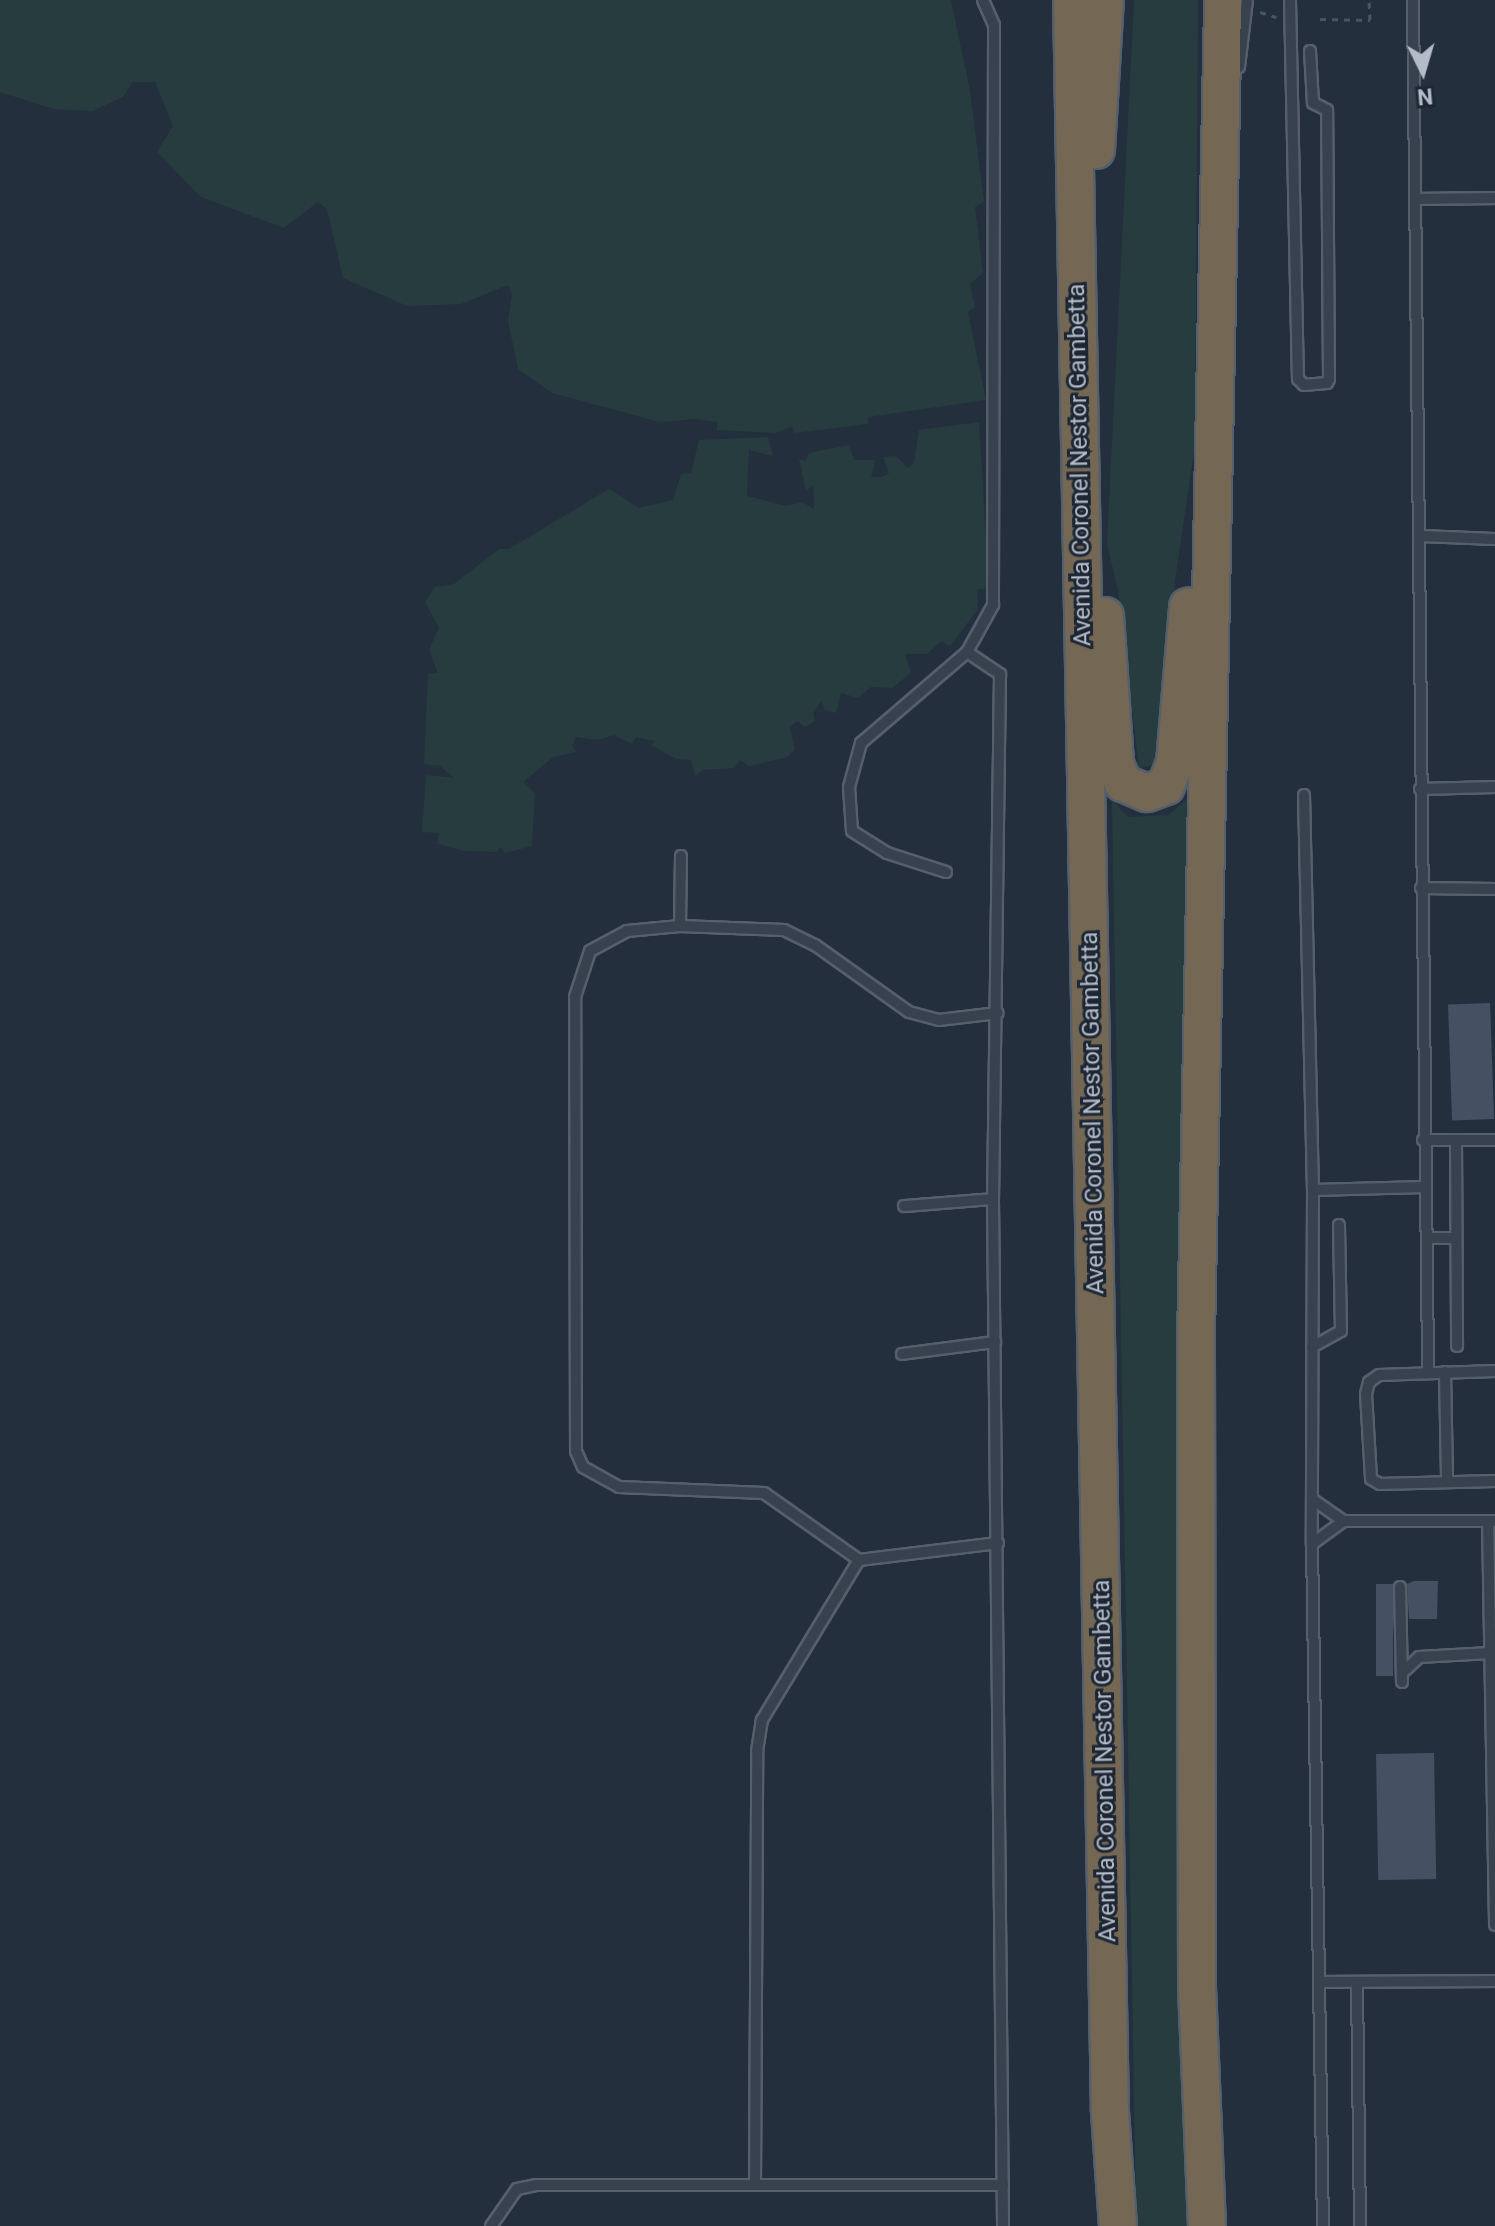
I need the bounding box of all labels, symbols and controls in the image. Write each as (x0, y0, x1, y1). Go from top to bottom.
north arrow (1383, 32, 1463, 112)
text: N (1416, 83, 1434, 110)
street label: Avenida Coronel Nestor Gambetta (1062, 283, 1098, 647)
street label: Avenida Coronel Nestor Gambetta (1075, 931, 1111, 1295)
street label: Avenida Coronel Nestor Gambetta (1087, 1579, 1123, 1943)

